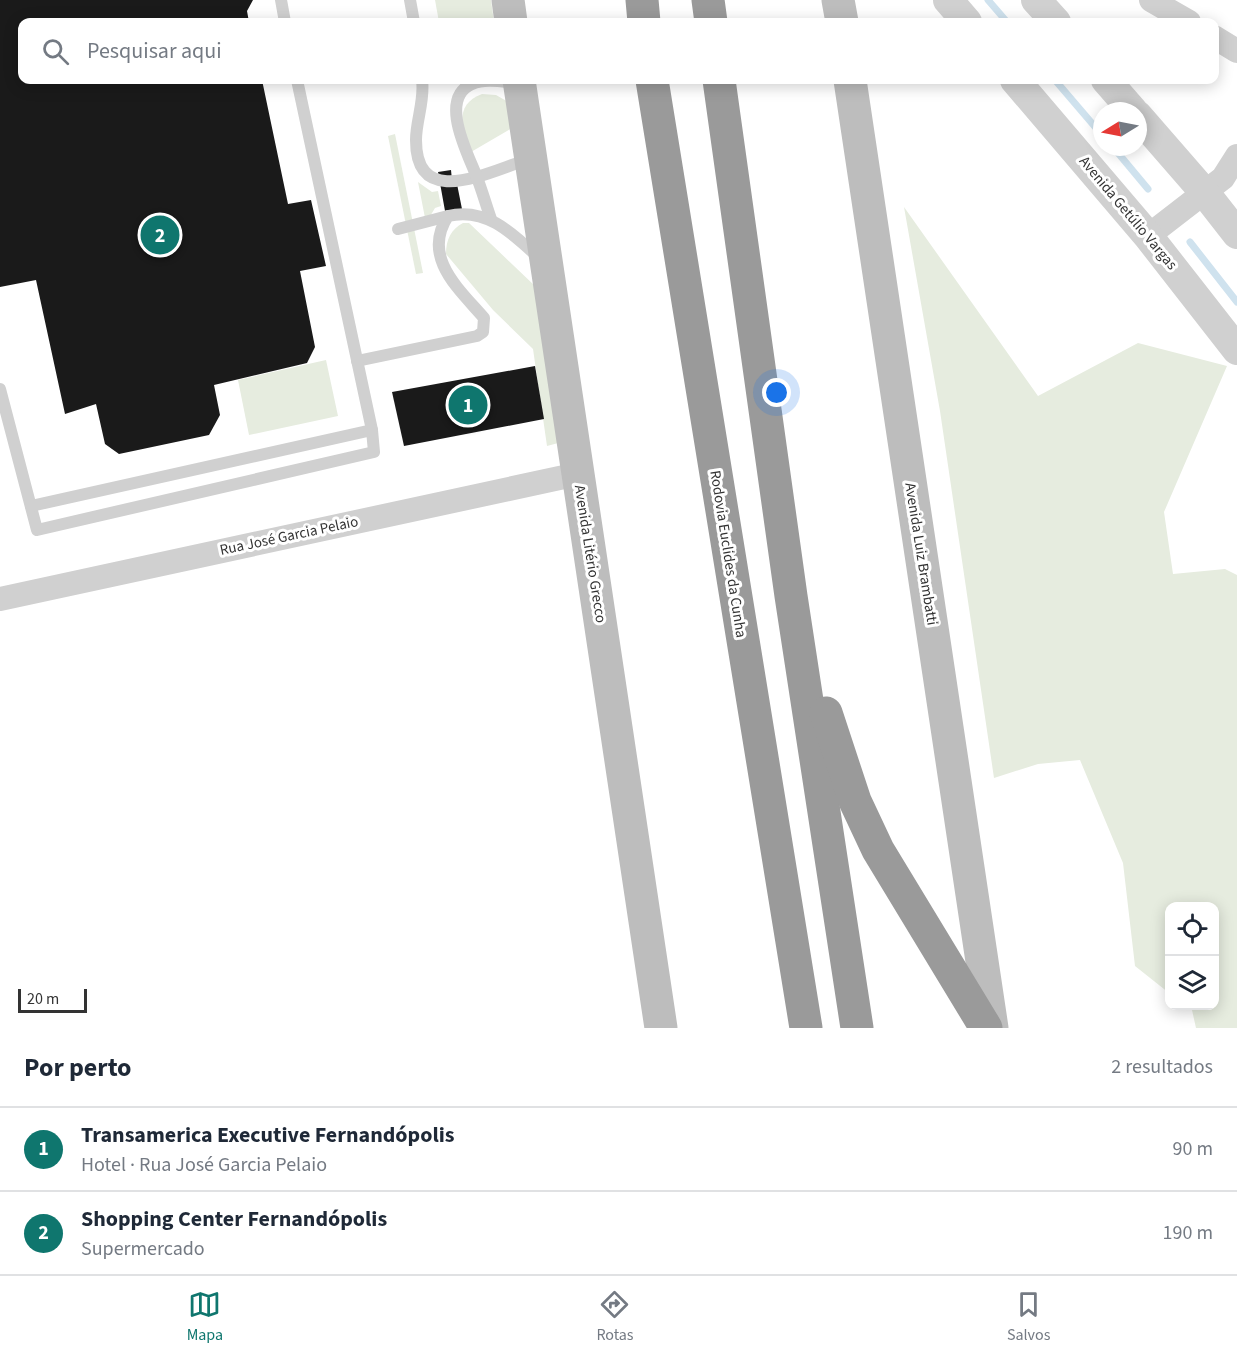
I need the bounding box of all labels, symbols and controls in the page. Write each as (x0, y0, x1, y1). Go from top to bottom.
search box (18, 18, 1219, 84)
icon: search (39, 35, 72, 68)
text: Pesquisar aqui (87, 35, 222, 67)
north arrow (1093, 102, 1147, 156)
street label: Avenida Getúlio Vargas (1074, 152, 1182, 274)
pin: 2 (140, 212, 180, 258)
your location (762, 378, 791, 407)
pin: 1 (448, 382, 488, 428)
street label: Rodovia Euclides da Cunha (704, 469, 752, 639)
street label: Avenida Luiz Brambatti (899, 481, 943, 627)
street label: Avenida Litério Grecco (569, 483, 611, 625)
street label: Rua José Garcia Pelaio (218, 511, 360, 561)
map controls (1165, 902, 1219, 1010)
button: locate (1165, 902, 1219, 956)
button: layers (1165, 956, 1219, 1010)
scale bar (18, 986, 87, 1014)
text: 20 m (27, 988, 59, 1010)
text: Por perto (24, 1049, 132, 1086)
text: 2 resultados (1111, 1053, 1213, 1081)
text: Transamerica Executive Fernandópolis (81, 1119, 455, 1151)
text: 1 (38, 1135, 49, 1163)
text: 90 m (1173, 1135, 1213, 1163)
text: Hotel · Rua José Garcia Pelaio (81, 1151, 327, 1179)
text: Shopping Center Fernandópolis (81, 1203, 387, 1235)
text: 2 (38, 1219, 49, 1247)
text: 190 m (1163, 1219, 1213, 1247)
text: Supermercado (81, 1235, 205, 1263)
tab: Mapa (187, 1288, 223, 1346)
tab: Rotas (596, 1288, 634, 1346)
tab: Salvos (1007, 1288, 1050, 1346)

